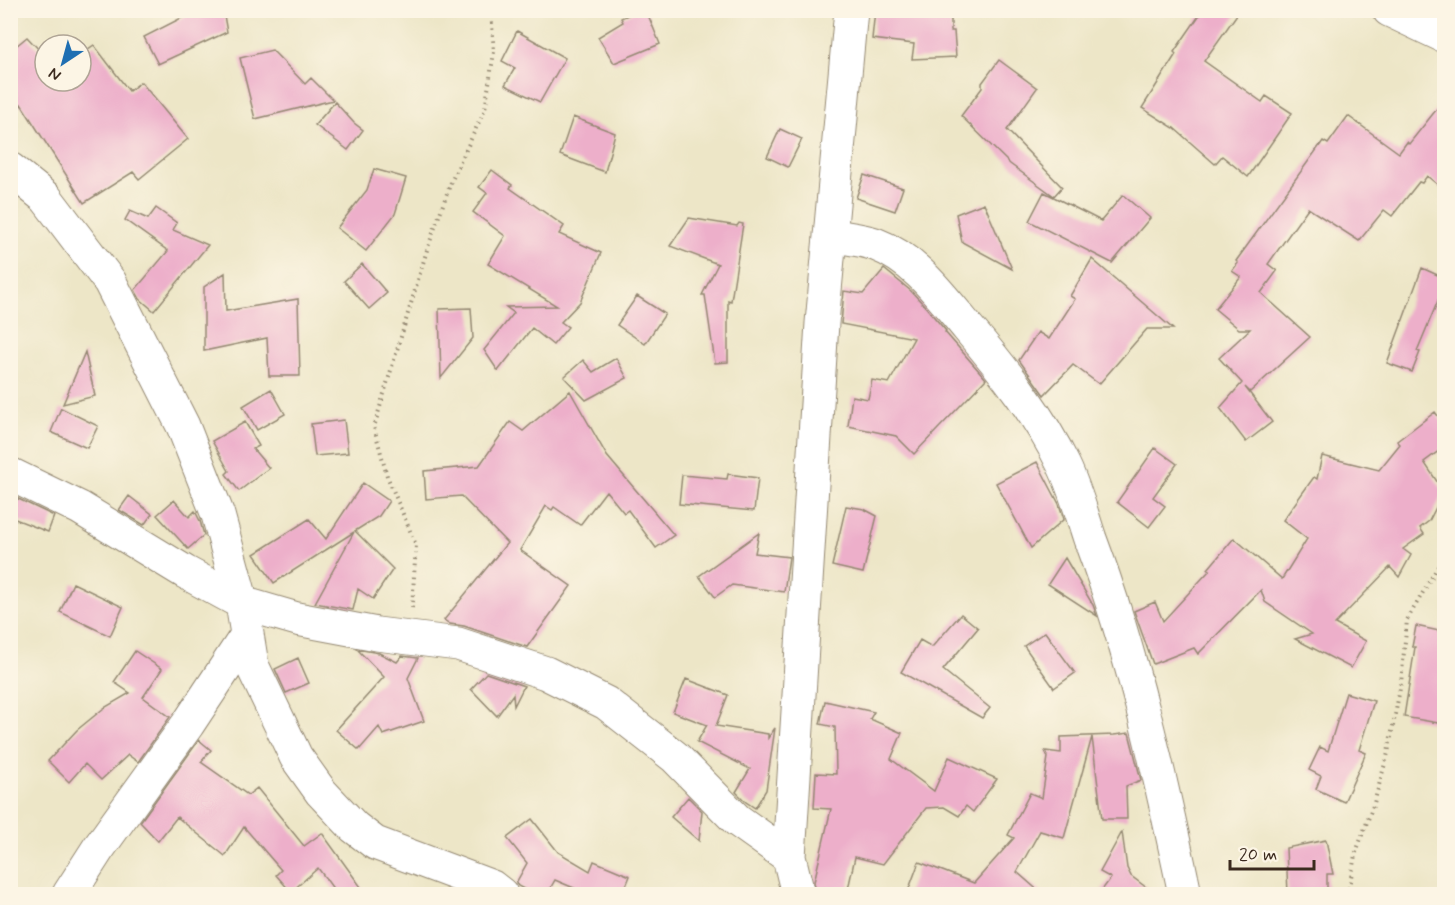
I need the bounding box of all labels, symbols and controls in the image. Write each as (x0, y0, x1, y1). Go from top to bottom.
north arrow (33, 33, 93, 93)
text: N (45, 62, 66, 86)
scale bar (1230, 833, 1314, 871)
text: 20 m (1239, 843, 1277, 867)

